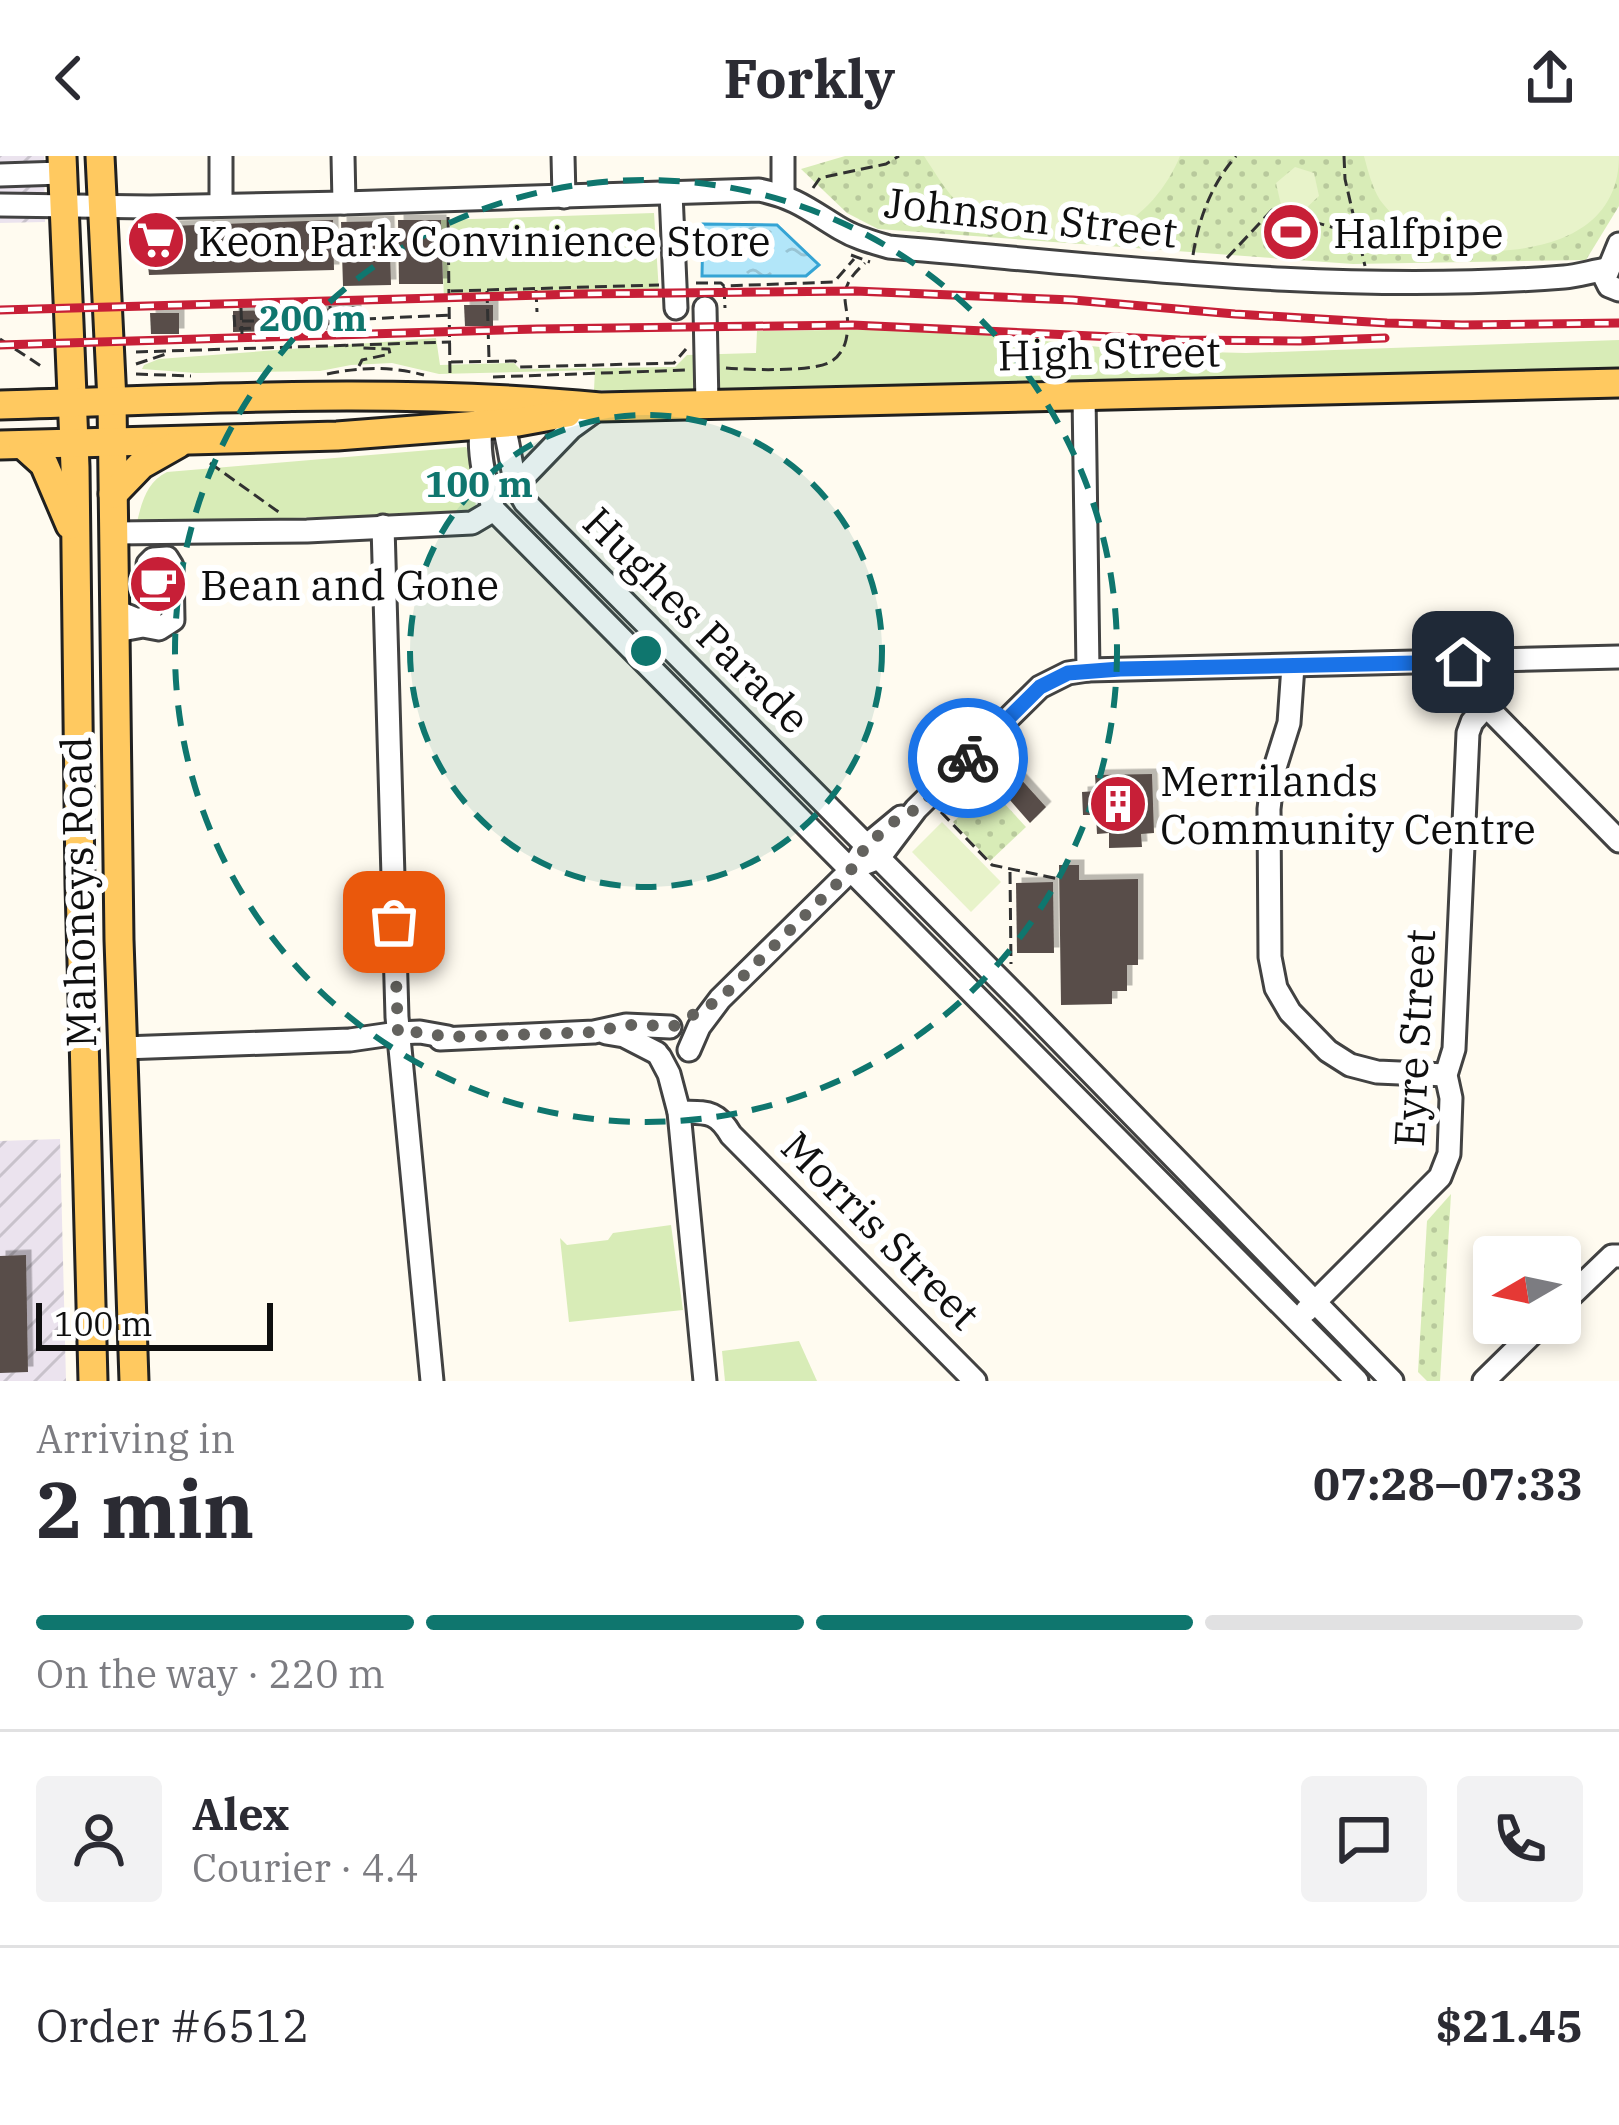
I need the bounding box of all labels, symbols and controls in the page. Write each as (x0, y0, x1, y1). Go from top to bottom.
text: Forkly (724, 43, 895, 113)
icon: back (36, 45, 102, 111)
icon: share (1517, 45, 1583, 111)
street label: Johnson Street (882, 174, 1180, 260)
sports icon: Halfpipe (1260, 201, 1322, 263)
place label: Halfpipe (1333, 205, 1504, 260)
supermarket icon: Keon Park Convinience Store (125, 209, 187, 271)
place label: Keon Park Convinience Store (198, 213, 771, 268)
text: 200 m (259, 294, 367, 341)
street label: High Street (997, 324, 1221, 382)
text: 100 m (425, 460, 533, 507)
street label: Hughes Parade (572, 495, 822, 745)
cafe icon: Bean and Gone (127, 553, 189, 615)
place label: Bean and Gone (200, 557, 499, 612)
pin (1412, 611, 1514, 713)
icon: home (1430, 629, 1496, 695)
centre of rings (625, 630, 667, 672)
courier (908, 698, 1028, 818)
icon: bike (935, 725, 1001, 791)
street label: Mahoneys Road (48, 736, 108, 1048)
place label: Merrilands Community Centre (1160, 753, 1536, 856)
building icon: Merrilands Community Centre (1087, 773, 1149, 835)
pin (343, 871, 445, 973)
icon: bag (361, 889, 427, 955)
street label: Eyre Street (1381, 928, 1447, 1148)
street label: Morris Street (770, 1119, 992, 1341)
north arrow (1473, 1236, 1581, 1344)
map controls (1473, 1236, 1581, 1344)
scale bar (36, 1297, 273, 1350)
text: 100 m (54, 1302, 153, 1345)
text: Arriving in (36, 1413, 235, 1464)
text: 07:28–07:33 (1313, 1454, 1583, 1512)
text: 2 min (36, 1458, 254, 1559)
text: On the way · 220 m (36, 1648, 385, 1699)
button: person (36, 1776, 162, 1902)
button: chat (1301, 1776, 1427, 1902)
button: phone (1457, 1776, 1583, 1902)
text: Alex (192, 1784, 289, 1842)
text: Courier · 4.4 (192, 1842, 419, 1893)
text: Order #6512 (36, 1996, 309, 2054)
text: $21.45 (1436, 1996, 1583, 2054)

